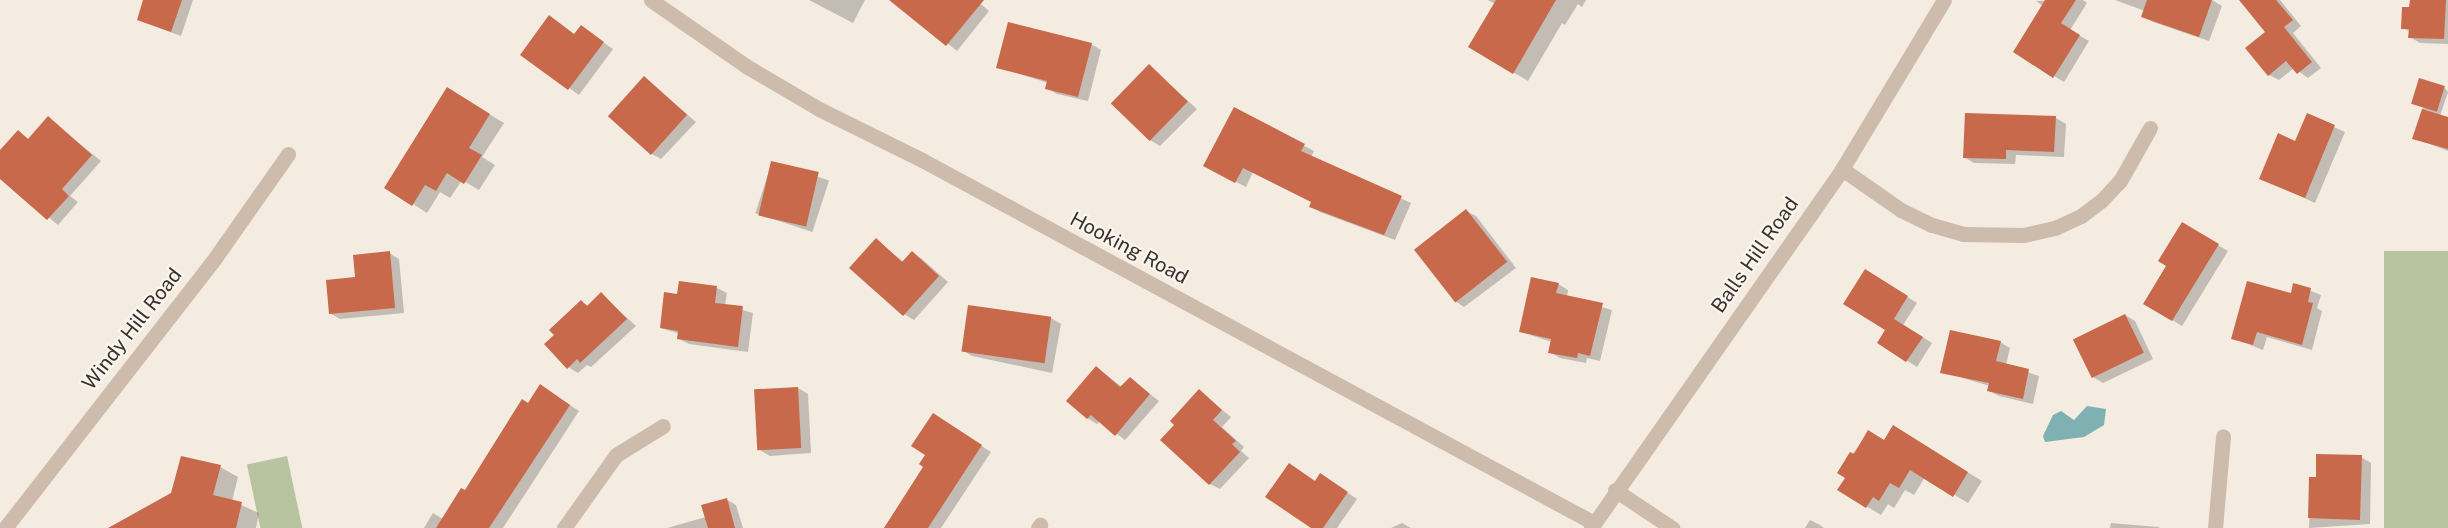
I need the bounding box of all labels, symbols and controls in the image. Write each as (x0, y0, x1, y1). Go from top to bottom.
street label: Balls Hill Road (1706, 193, 1804, 317)
street label: Hooking Road (1066, 207, 1192, 289)
street label: Windy Hill Road (77, 263, 187, 395)

